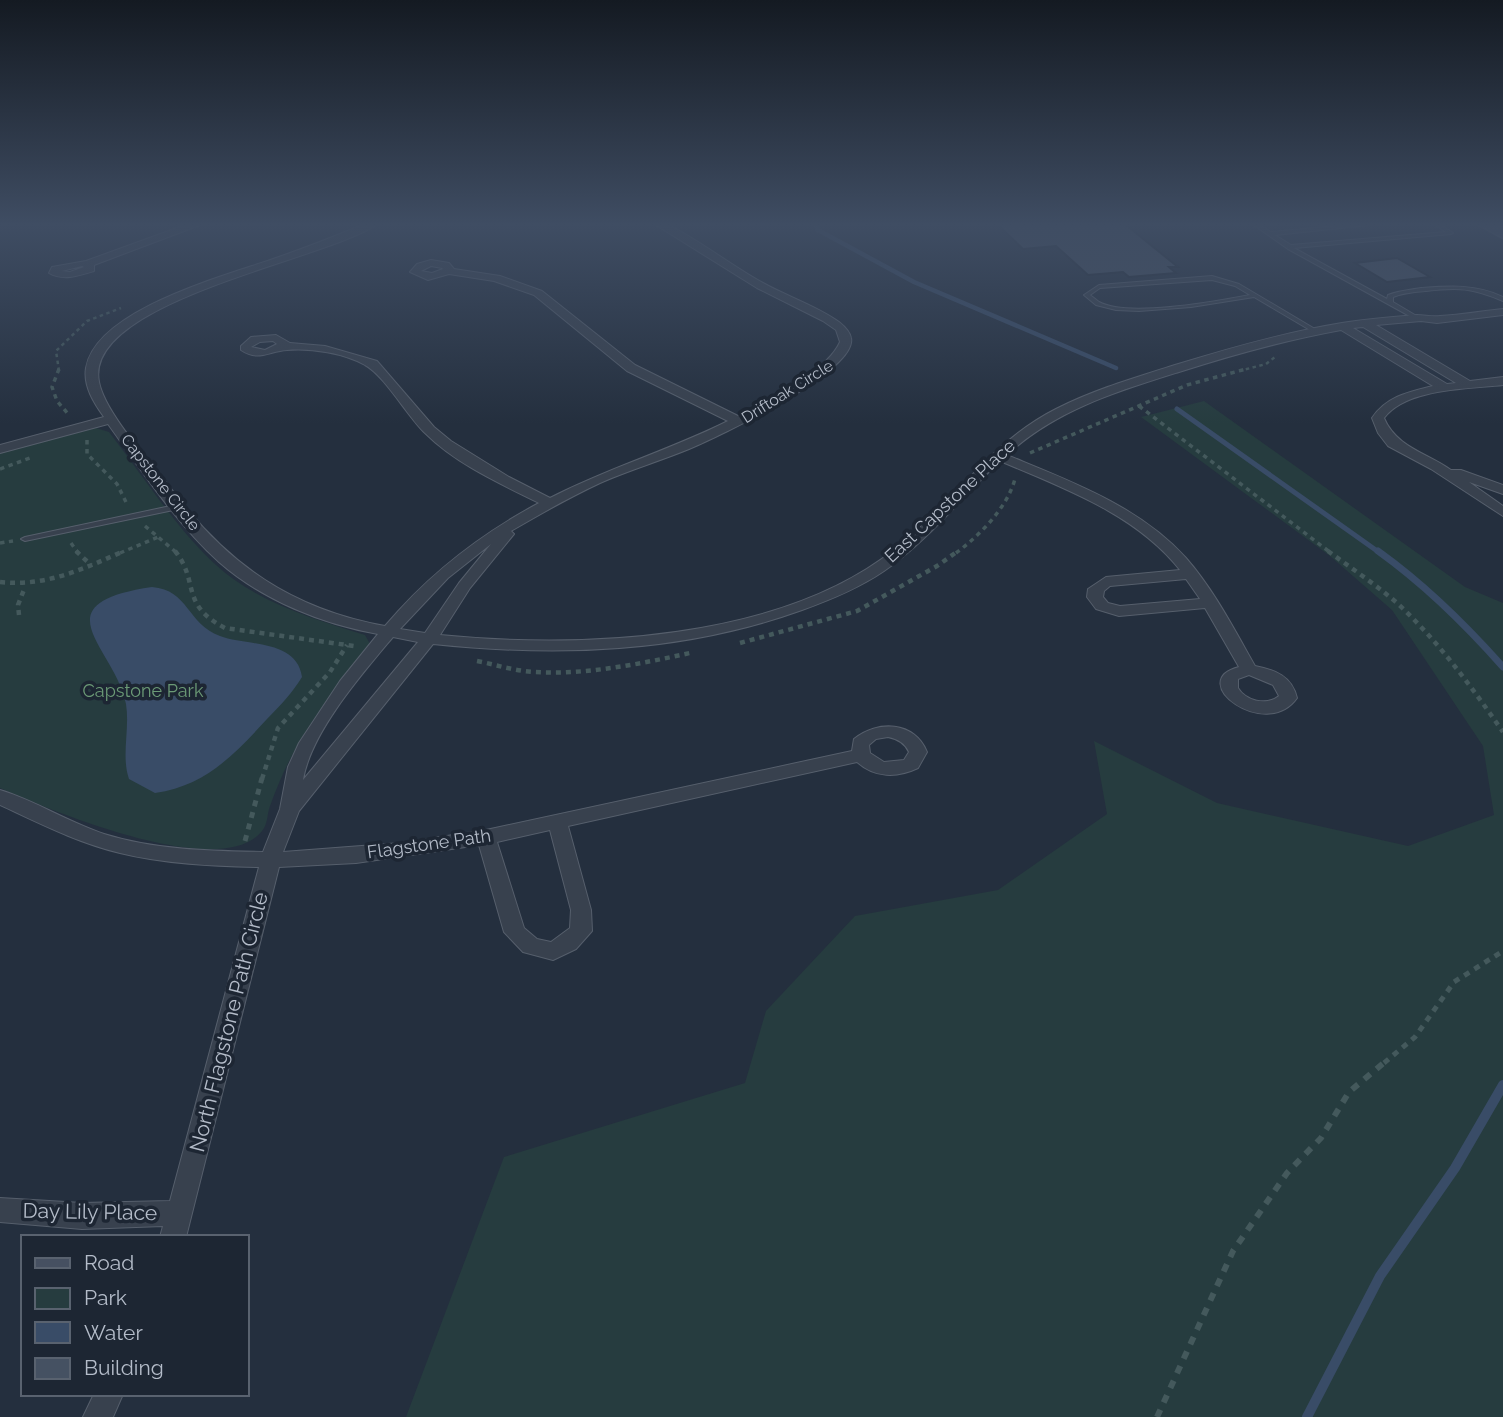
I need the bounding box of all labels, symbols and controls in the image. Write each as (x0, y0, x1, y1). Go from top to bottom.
street label: Driftoak Circle (738, 356, 836, 427)
street label: Capstone Circle (117, 430, 204, 534)
street label: East Capstone Place (880, 435, 1019, 566)
park label: Capstone Park (83, 680, 204, 701)
street label: Flagstone Path (366, 824, 492, 863)
street label: North Flagstone Path Circle (184, 889, 273, 1154)
street label: Day Lily Place (23, 1198, 157, 1225)
legend (21, 1235, 248, 1396)
text: Road (84, 1250, 134, 1275)
text: Park (84, 1285, 127, 1310)
text: Water (84, 1320, 143, 1345)
text: Building (84, 1355, 164, 1380)

